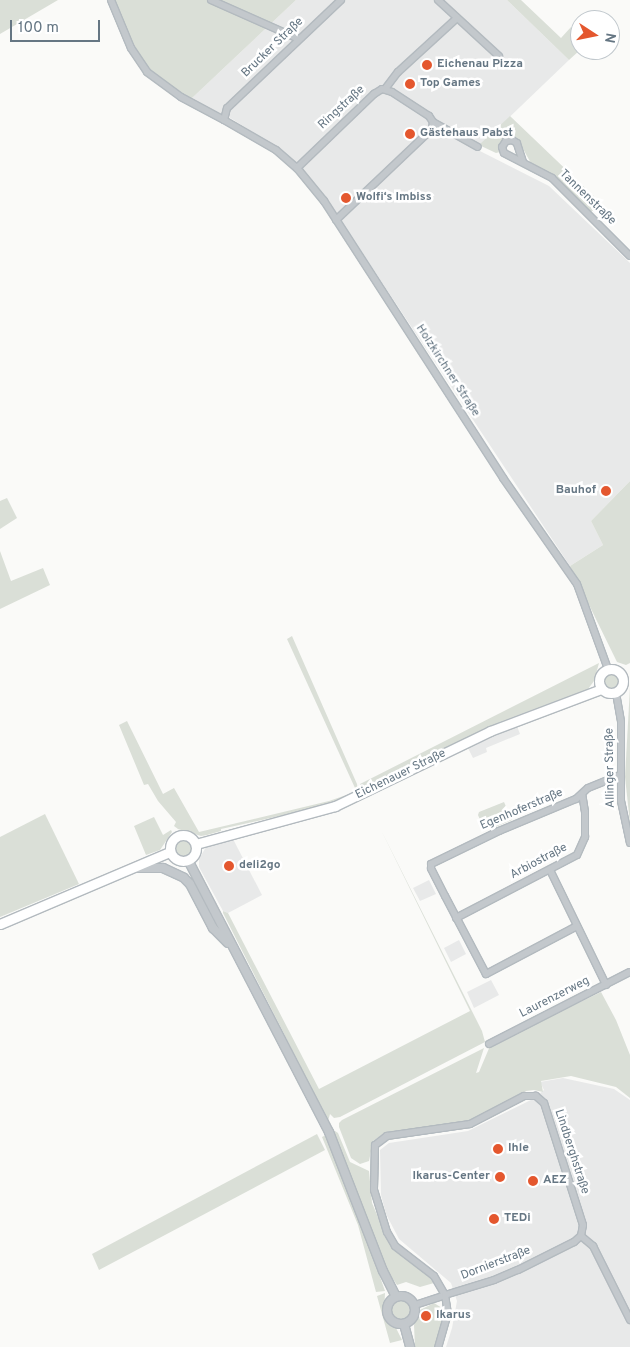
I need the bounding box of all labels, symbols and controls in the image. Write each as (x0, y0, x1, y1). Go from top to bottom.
scale bar (12, 10, 102, 42)
north arrow (570, 10, 620, 60)
street label: Brucker Straße (239, 15, 307, 81)
text: 100 m (18, 19, 59, 38)
text: N (600, 31, 619, 44)
place label: Eichenau Pizza (437, 58, 523, 72)
marker: Eichenau Pizza (421, 59, 433, 71)
place label: Top Games (420, 77, 481, 91)
marker: Top Games (404, 78, 416, 90)
street label: Ringstraße (316, 83, 368, 133)
place label: Gästehaus Pabst (420, 127, 513, 141)
marker: Gästehaus Pabst (404, 128, 416, 140)
street label: Tannenstraße (556, 167, 618, 229)
place label: Wolfi‘s Imbiss (356, 191, 432, 205)
marker: Wolfi‘s Imbiss (340, 192, 352, 204)
street label: Holzkirchner Straße (412, 322, 482, 420)
place label: Bauhof (556, 484, 596, 498)
marker: Bauhof (600, 485, 612, 497)
street label: Allinger Straße (603, 728, 619, 808)
street label: Eichenauer Straße (354, 747, 448, 803)
street label: Egenhoferstraße (478, 786, 566, 834)
street label: Arbiostraße (508, 841, 570, 883)
place label: deli2go (239, 859, 280, 873)
marker: deli2go (223, 860, 235, 872)
street label: Laurenzerweg (518, 974, 592, 1022)
street label: Lindberghstraße (551, 1108, 591, 1196)
place label: Ihle (508, 1142, 529, 1156)
marker: Ihle (492, 1143, 504, 1155)
place label: Ikarus-Center (413, 1170, 490, 1184)
marker: Ikarus-Center (494, 1171, 506, 1183)
place label: AEZ (543, 1174, 567, 1188)
marker: AEZ (527, 1175, 539, 1187)
place label: TEDi (504, 1212, 531, 1226)
marker: TEDi (488, 1213, 500, 1225)
street label: Dornierstraße (459, 1244, 533, 1284)
place label: Ikarus (436, 1309, 471, 1323)
marker: Ikarus (420, 1310, 432, 1322)

